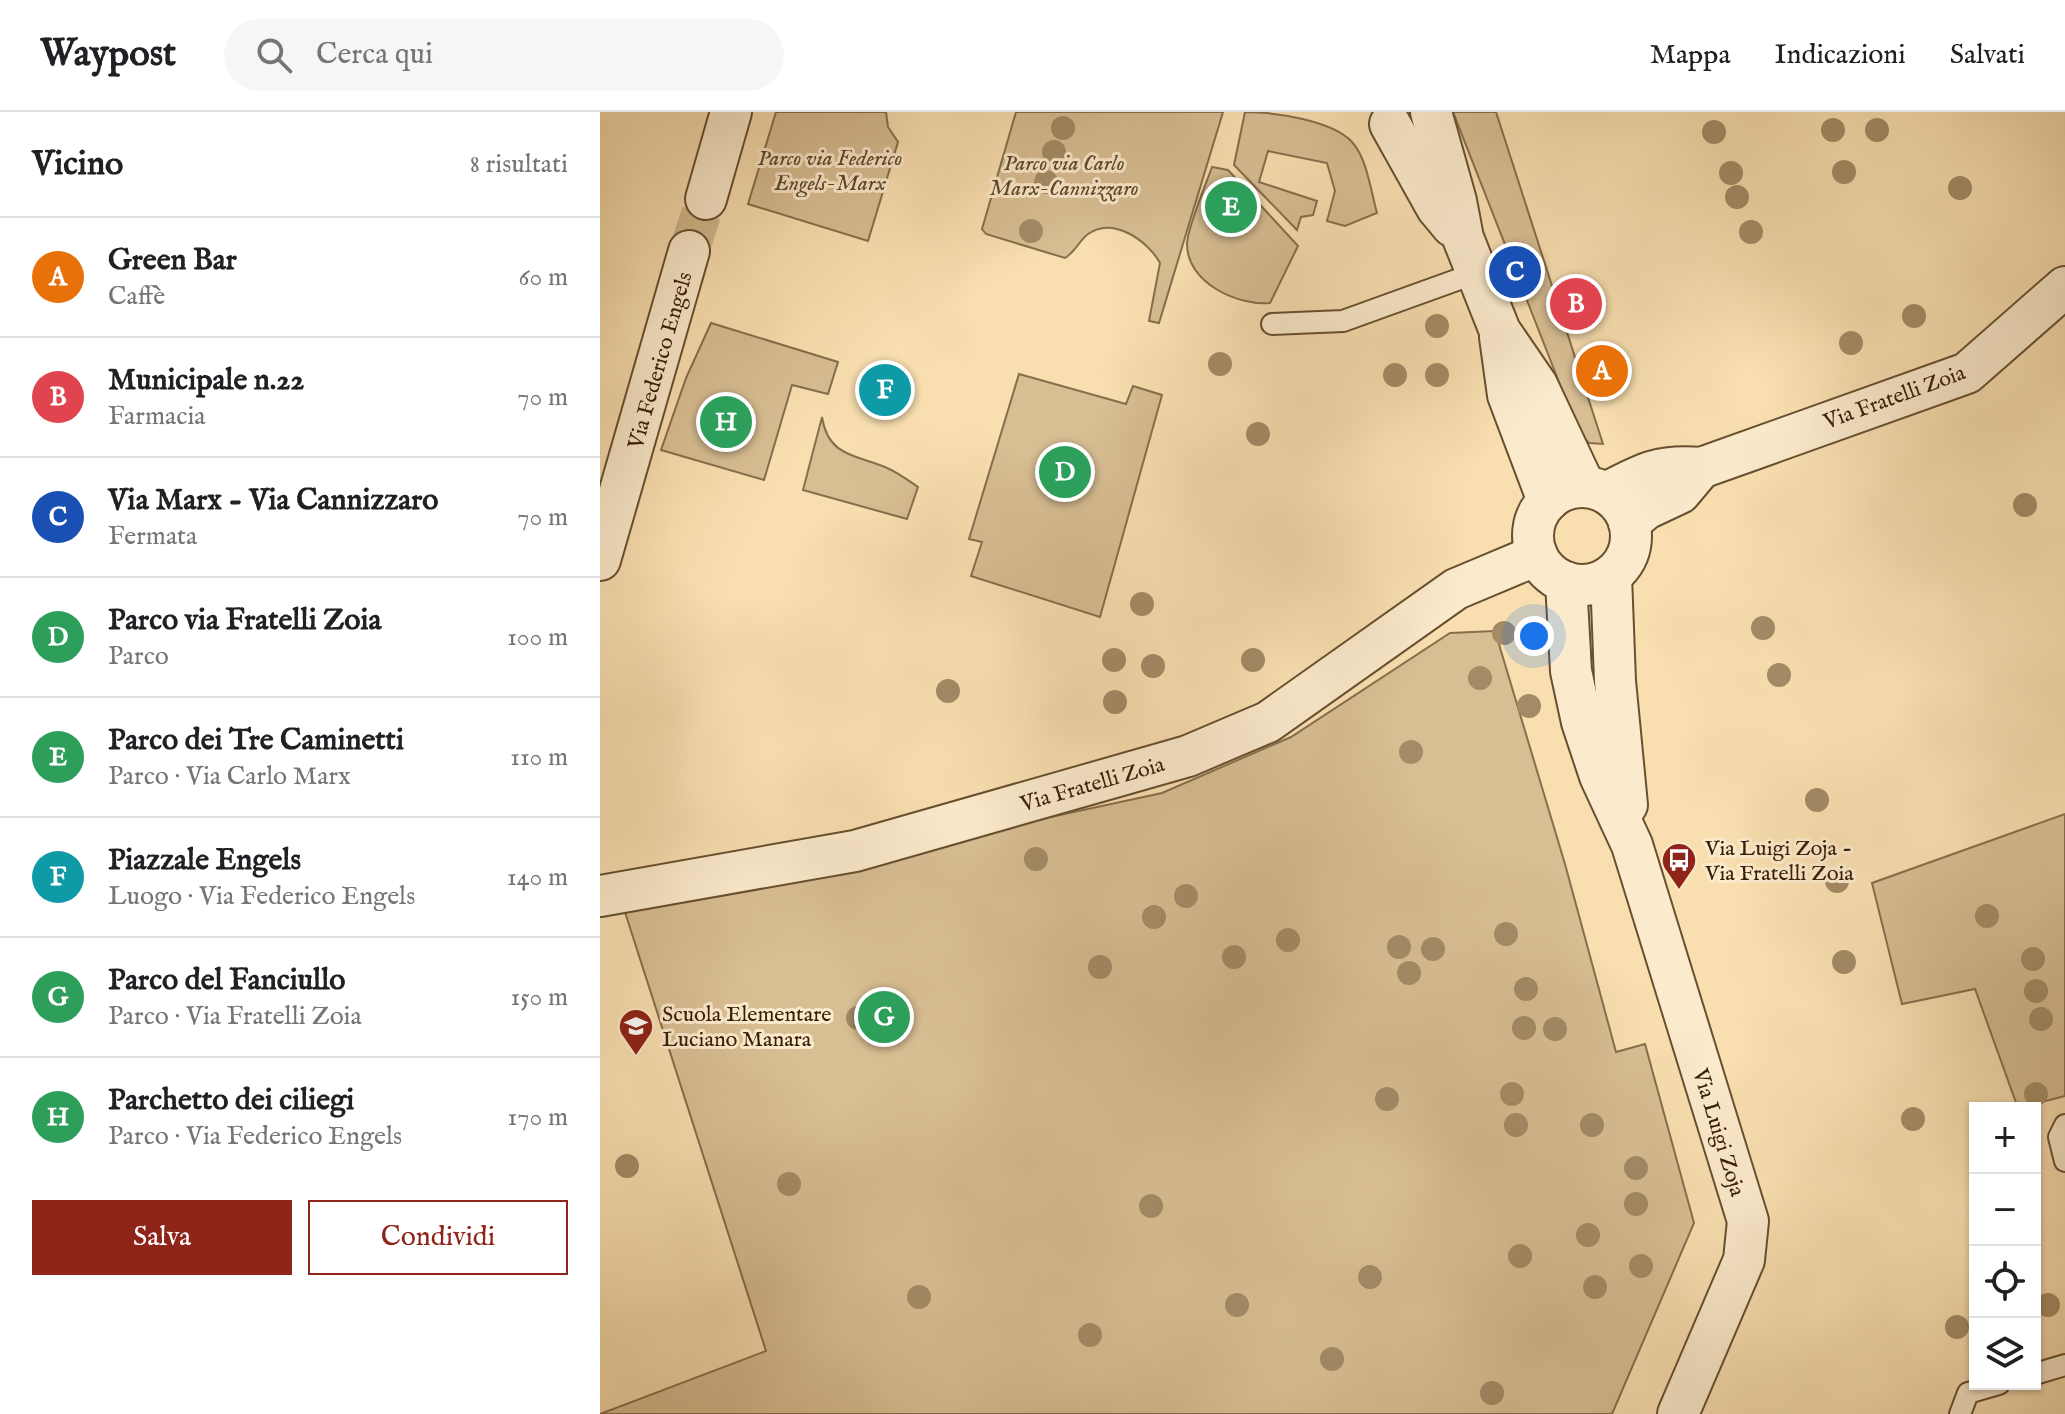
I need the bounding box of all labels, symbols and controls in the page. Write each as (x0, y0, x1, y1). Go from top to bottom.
search box (224, 19, 784, 91)
text: Waypost (40, 31, 176, 79)
icon: search (252, 33, 296, 77)
text: Cerca qui (316, 36, 433, 74)
text: Mappa (1650, 38, 1731, 73)
text: Indicazioni (1775, 38, 1906, 73)
text: Salvati (1950, 38, 2025, 73)
text: Vicino (32, 143, 123, 186)
park label: Parco via Federico Engels-Marx (758, 145, 902, 198)
text: 8 risultati (470, 148, 568, 181)
park label: Parco via Carlo Marx-Cannizzaro (989, 150, 1139, 203)
pin: E (1205, 177, 1257, 237)
text: Green Bar (108, 242, 237, 280)
pin: C (1489, 242, 1541, 302)
text: A (49, 261, 67, 294)
text: 60 m (519, 261, 568, 294)
street label: Via Federico Engels (622, 269, 700, 453)
pin: B (1550, 274, 1602, 334)
text: Caffè (108, 280, 165, 313)
pin: A (1576, 341, 1628, 401)
street label: Via Fratelli Zoia (1819, 359, 1970, 437)
pin: F (859, 360, 911, 420)
text: Municipale n.22 (108, 362, 304, 400)
text: B (49, 381, 67, 414)
text: 70 m (517, 381, 568, 414)
pin: H (700, 392, 752, 452)
text: Farmacia (108, 400, 206, 433)
pin: D (1039, 442, 1091, 502)
text: Via Marx - Via Cannizzaro (108, 482, 438, 520)
text: C (49, 501, 67, 534)
text: 70 m (517, 501, 568, 534)
text: Fermata (108, 520, 197, 553)
text: Parco via Fratelli Zoia (108, 602, 381, 640)
your location (1514, 616, 1554, 656)
text: D (48, 621, 68, 654)
text: 100 m (507, 621, 568, 654)
text: Parco (108, 640, 169, 673)
text: Parco dei Tre Caminetti (108, 722, 404, 760)
text: E (49, 741, 67, 774)
text: 110 m (510, 741, 568, 774)
street label: Via Fratelli Zoia (1016, 751, 1168, 819)
text: Parco · Via Carlo Marx (108, 760, 351, 793)
place label: Via Luigi Zoja - Via Fratelli Zoia (1704, 835, 1854, 888)
bus stop icon: Via Luigi Zoja - Via Fratelli Zoia (1660, 841, 1698, 891)
text: Piazzale Engels (108, 842, 301, 880)
text: F (50, 861, 66, 894)
text: 140 m (507, 861, 568, 894)
text: Luogo · Via Federico Engels (108, 880, 415, 913)
text: Parco del Fanciullo (108, 962, 346, 1000)
text: G (48, 981, 68, 1014)
text: 150 m (510, 981, 568, 1014)
pin: G (858, 987, 910, 1047)
text: Parco · Via Fratelli Zoia (108, 1000, 362, 1033)
place label: Scuola Elementare Luciano Manara (662, 1001, 831, 1054)
school or university icon: Scuola Elementare Luciano Manara (617, 1007, 655, 1057)
street label: Via Luigi Zoja (1685, 1064, 1751, 1200)
text: Parchetto dei ciliegi (108, 1082, 354, 1120)
text: H (47, 1101, 69, 1134)
text: 170 m (508, 1101, 568, 1134)
map controls (1969, 1102, 2041, 1390)
button: + (1969, 1102, 2041, 1174)
text: Parco · Via Federico Engels (108, 1120, 402, 1153)
button: − (1969, 1174, 2041, 1246)
button: Salva (32, 1200, 292, 1275)
button: Condividi (308, 1200, 568, 1275)
button: locate (1969, 1246, 2041, 1318)
button: layers (1969, 1318, 2041, 1390)

